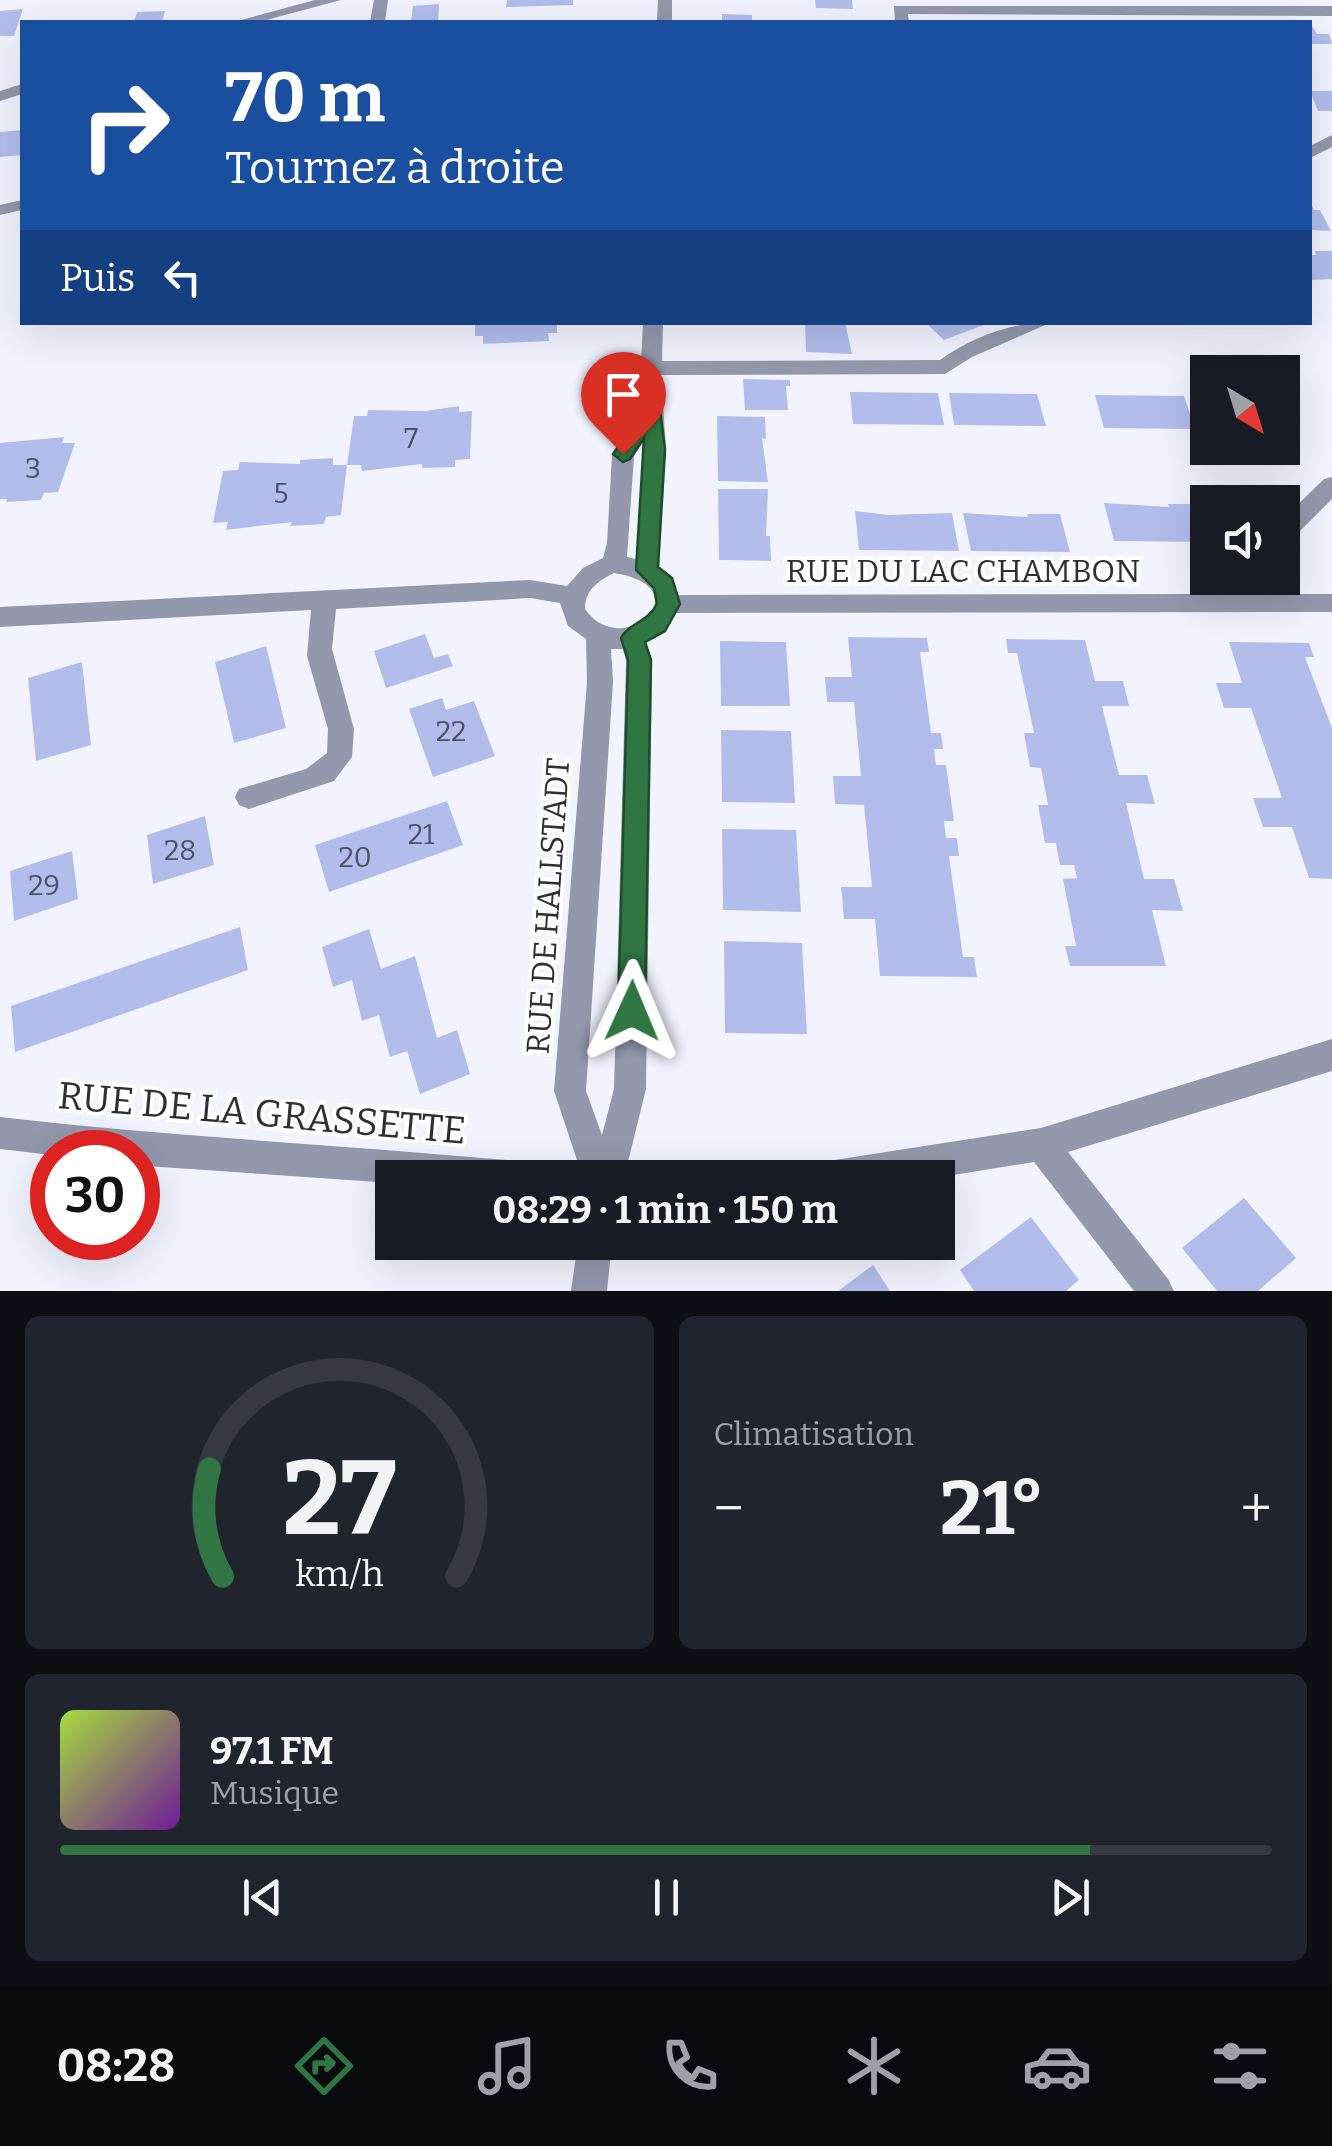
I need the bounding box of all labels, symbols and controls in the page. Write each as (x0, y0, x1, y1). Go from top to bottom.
text: 70 m (225, 56, 385, 140)
icon: right (60, 60, 190, 190)
text: Tournez à droite (225, 141, 565, 195)
icon: left (155, 250, 210, 305)
text: Puis (60, 255, 135, 301)
pin (581, 352, 666, 455)
north arrow (1190, 355, 1300, 465)
map controls (1190, 355, 1300, 595)
icon: arrive (596, 367, 651, 422)
house number: 7 (404, 422, 418, 455)
house number: 3 (25, 452, 41, 485)
house number: 5 (274, 477, 288, 510)
button: sound (1190, 485, 1300, 595)
street label: RUE DU LAC CHAMBON (786, 552, 1140, 590)
house number: 22 (436, 715, 466, 748)
street label: RUE DE HALLSTADT (519, 757, 577, 1055)
house number: 21 (408, 818, 435, 851)
house number: 28 (164, 834, 196, 867)
house number: 20 (338, 841, 372, 874)
house number: 29 (28, 869, 60, 902)
position arrow (580, 959, 684, 1063)
street label: RUE DE LA GRASSETTE (56, 1072, 468, 1154)
speed limit sign: 30 (30, 1130, 160, 1260)
text: 08:29 · 1 min · 150 m (492, 1187, 838, 1233)
text: Climatisation (714, 1415, 914, 1453)
text: 27 (282, 1437, 396, 1562)
text: 21° (940, 1464, 1044, 1554)
text: − (714, 1476, 744, 1542)
text: + (1241, 1476, 1272, 1542)
text: km/h (295, 1553, 383, 1595)
text: 97.1 FM (210, 1728, 334, 1774)
text: Musique (210, 1774, 339, 1812)
icon: previous (235, 1870, 290, 1925)
icon: pause (639, 1870, 694, 1925)
icon: next (1043, 1870, 1098, 1925)
icon: directions (289, 2031, 359, 2101)
icon: music (472, 2031, 542, 2101)
icon: phone (655, 2031, 725, 2101)
icon: climate (839, 2031, 909, 2101)
icon: car (1022, 2031, 1092, 2101)
icon: filters (1205, 2031, 1275, 2101)
text: 08:28 (57, 2039, 175, 2093)

